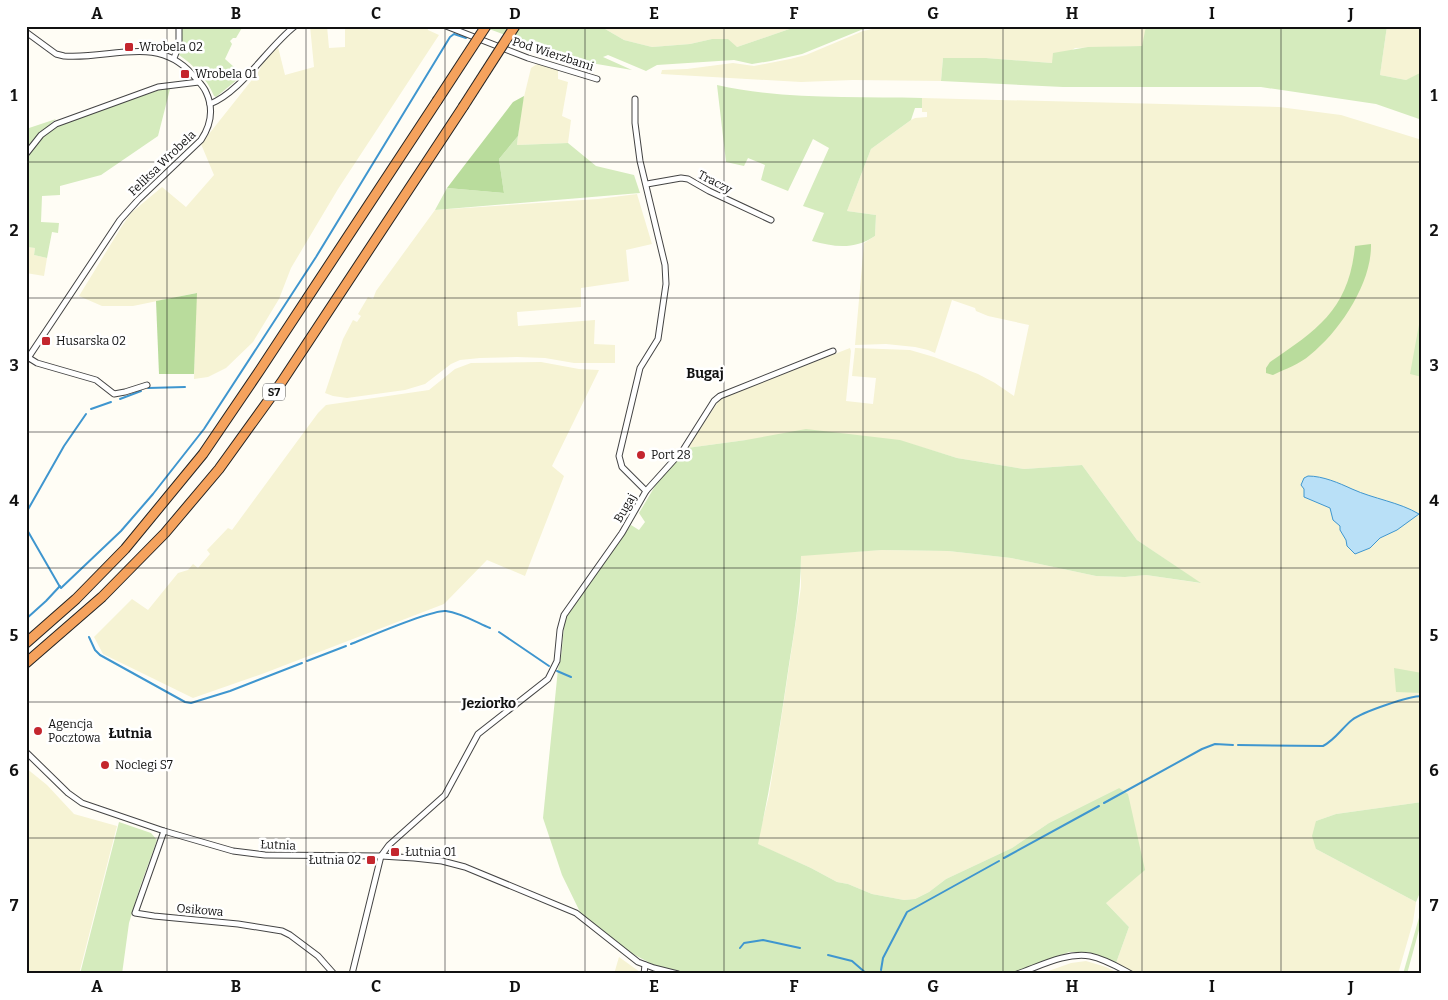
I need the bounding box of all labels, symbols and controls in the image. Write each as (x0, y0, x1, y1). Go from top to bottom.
text: A (91, 4, 103, 23)
text: B (231, 4, 241, 23)
text: C (371, 4, 381, 23)
text: D (509, 4, 521, 23)
text: E (649, 4, 659, 23)
text: F (790, 4, 799, 23)
text: G (927, 4, 939, 23)
text: H (1066, 4, 1079, 23)
text: I (1209, 4, 1215, 23)
text: J (1347, 4, 1354, 23)
street label: Pod Wierzbami (510, 34, 596, 74)
place label: Wrobela 02 (139, 40, 203, 54)
marker: Wrobela 02 (123, 41, 135, 53)
place label: Wrobela 01 (195, 67, 257, 81)
marker: Wrobela 01 (179, 68, 191, 80)
text: 1 (11, 86, 18, 105)
text: 1 (1431, 86, 1438, 105)
street label: Feliksa Wrobela (125, 127, 199, 199)
street label: Traczy (696, 168, 735, 197)
text: 2 (9, 221, 19, 240)
text: 2 (1429, 221, 1439, 240)
place label: Husarska 02 (56, 334, 126, 348)
marker: Husarska 02 (40, 335, 52, 347)
text: 3 (9, 356, 19, 375)
text: 3 (1429, 356, 1439, 375)
district label: Bugaj (686, 365, 724, 382)
road number: S7 (263, 384, 285, 401)
place label: Port 28 (651, 448, 691, 462)
marker: Port 28 (635, 449, 647, 461)
text: 4 (9, 491, 19, 510)
street label: Bugaj (611, 491, 639, 525)
text: 4 (1429, 491, 1439, 510)
text: 5 (10, 626, 19, 645)
text: 5 (1430, 626, 1439, 645)
district label: Jeziorko (461, 695, 516, 712)
place label: Agencja Pocztowa (48, 717, 101, 745)
marker: Agencja Pocztowa (32, 725, 44, 737)
district label: Łutnia (108, 725, 152, 742)
place label: Noclegi S7 (115, 758, 173, 772)
marker: Noclegi S7 (99, 759, 111, 771)
text: 6 (9, 761, 19, 780)
text: 6 (1429, 761, 1439, 780)
street label: Łutnia (260, 837, 297, 853)
place label: Łutnia 01 (405, 845, 456, 859)
marker: Łutnia 01 (389, 846, 401, 858)
place label: Łutnia 02 (308, 853, 361, 867)
marker: Łutnia 02 (365, 854, 377, 866)
text: 7 (10, 896, 19, 915)
text: 7 (1430, 896, 1439, 915)
street label: Osikowa (176, 901, 225, 919)
text: A (91, 977, 103, 996)
text: B (231, 977, 241, 996)
text: C (371, 977, 381, 996)
text: D (509, 977, 521, 996)
text: E (649, 977, 659, 996)
text: F (790, 977, 799, 996)
text: G (927, 977, 939, 996)
text: H (1066, 977, 1079, 996)
text: I (1209, 977, 1215, 996)
text: J (1347, 977, 1354, 996)

